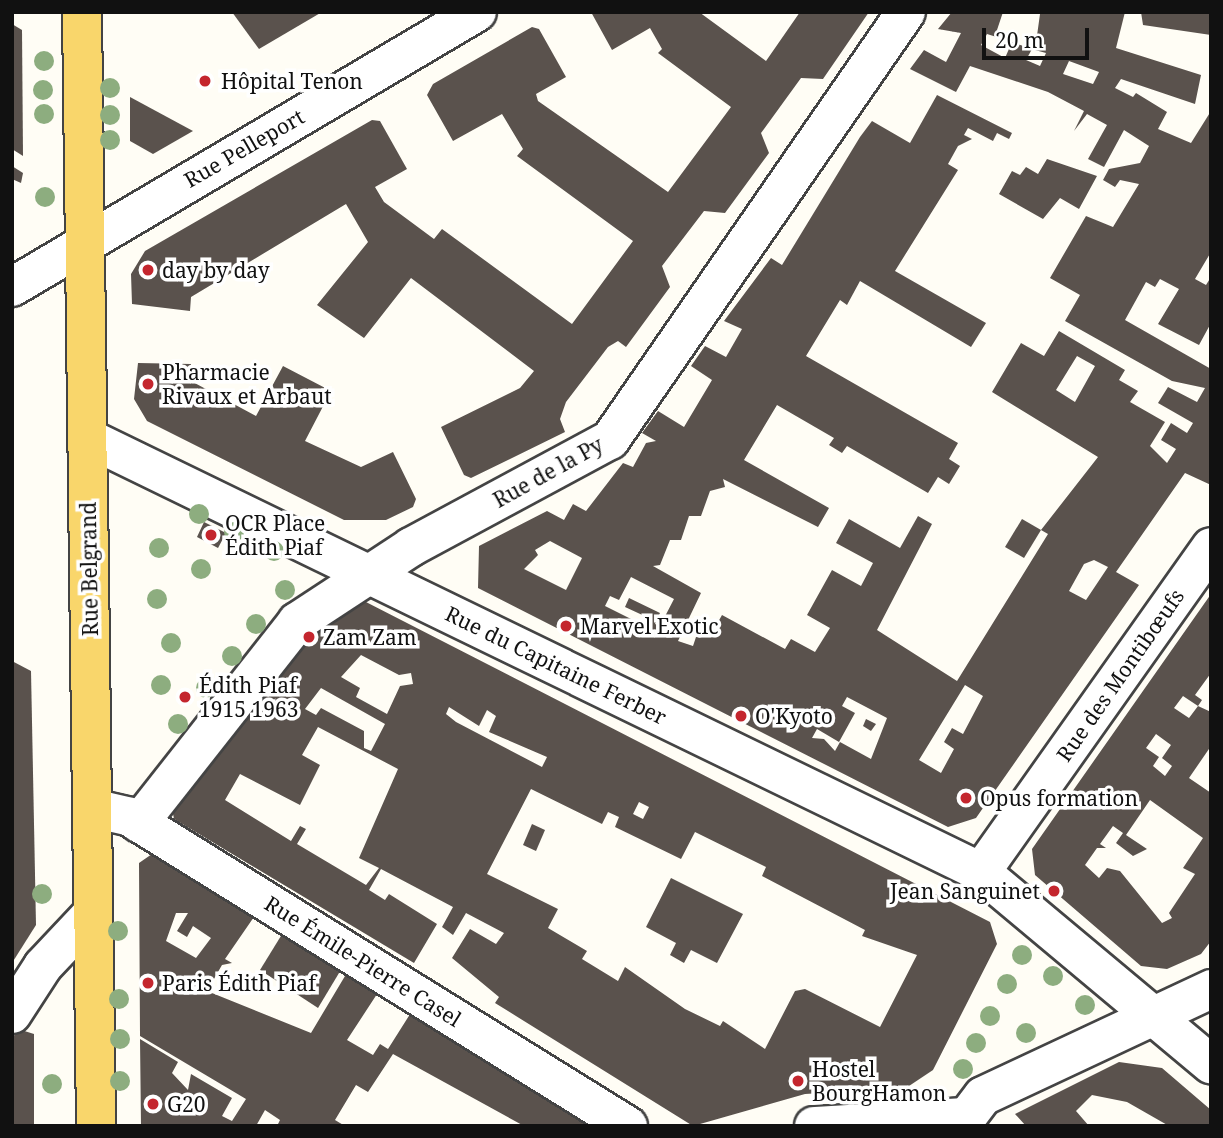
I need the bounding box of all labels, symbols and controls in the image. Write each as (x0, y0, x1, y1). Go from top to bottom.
scale bar (985, 14, 1092, 58)
text: 20 m (995, 26, 1044, 54)
place label: Hôpital Tenon (221, 68, 363, 94)
marker: Hôpital Tenon (195, 71, 215, 91)
street label: Rue Pelleport (180, 104, 308, 192)
place label: day by day (162, 257, 270, 283)
marker: day by day (140, 262, 156, 278)
place label: Pharmacie Rivaux et Arbaut (162, 359, 332, 409)
marker: Pharmacie Rivaux et Arbaut (140, 376, 156, 392)
street label: Rue de la Py (489, 431, 607, 513)
street label: Rue Belgrand (75, 502, 103, 636)
place label: OCR Place Édith Piaf (225, 510, 325, 560)
marker: OCR Place Édith Piaf (203, 527, 219, 543)
street label: Rue des Montibœufs (1051, 584, 1189, 766)
street label: Rue du Capitaine Ferber (441, 600, 671, 730)
place label: Marvel Exotic (580, 613, 719, 639)
marker: Marvel Exotic (558, 618, 574, 634)
place label: Zam Zam (323, 624, 417, 650)
marker: Zam Zam (301, 629, 317, 645)
place label: Édith Piaf 1915 1963 (199, 672, 298, 722)
marker: Édith Piaf 1915 1963 (177, 689, 193, 705)
place label: O'Kyoto (755, 703, 833, 729)
marker: O'Kyoto (733, 708, 749, 724)
place label: Opus formation (980, 785, 1138, 811)
marker: Opus formation (958, 790, 974, 806)
place label: Jean Sanguinet (890, 878, 1040, 904)
marker: Jean Sanguinet (1046, 883, 1062, 899)
street label: Rue Émile-Pierre Casel (260, 890, 466, 1032)
place label: Paris Édith Piaf (162, 970, 316, 996)
marker: Paris Édith Piaf (140, 975, 156, 991)
place label: Hostel BourgHamon (812, 1056, 946, 1106)
marker: Hostel BourgHamon (790, 1073, 806, 1089)
place label: G20 (167, 1091, 205, 1117)
marker: G20 (145, 1096, 161, 1112)

